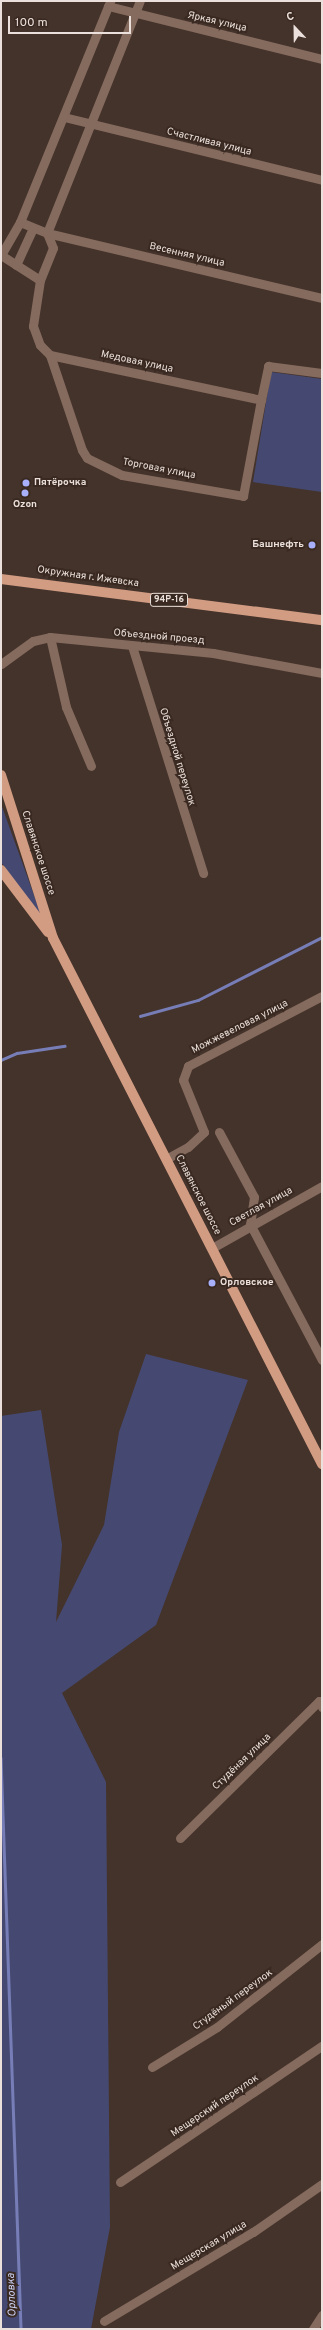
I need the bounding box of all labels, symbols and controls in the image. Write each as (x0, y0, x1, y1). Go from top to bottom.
scale bar (10, 8, 133, 34)
north arrow (275, 8, 315, 48)
street label: Яркая улица (186, 9, 248, 35)
text: С (285, 9, 296, 25)
text: 100 m (15, 15, 48, 31)
street label: Счастливая улица (165, 126, 253, 158)
street label: Весенняя улица (148, 241, 226, 269)
street label: Медовая улица (100, 348, 174, 376)
street label: Торговая улица (122, 456, 196, 482)
place label: Пятёрочка (34, 477, 86, 489)
marker: Пятёрочка (21, 478, 31, 488)
marker: Ozon (20, 488, 30, 498)
place label: Ozon (13, 499, 37, 511)
place label: Башнефть (252, 539, 304, 551)
marker: Башнефть (307, 540, 317, 550)
street label: Окружная г. Ижевска (36, 564, 140, 590)
road number: 94Р-16 (150, 593, 188, 607)
street label: Объездной проезд (113, 627, 205, 647)
street label: Объездной переулок (156, 707, 198, 807)
street label: Славянское шоссе (19, 809, 57, 897)
street label: Можжевеловая улица (190, 997, 290, 1057)
street label: Славянское шоссе (173, 1153, 223, 1237)
street label: Светлая улица (227, 1185, 295, 1229)
place label: Орловское (220, 1277, 274, 1289)
marker: Орловское (207, 1278, 217, 1288)
street label: Студёная улица (210, 1731, 274, 1793)
street label: Студёный переулок (191, 1967, 275, 2033)
street label: Мещерский переулок (169, 2072, 261, 2140)
street label: Мещерская улица (169, 2219, 249, 2273)
water label: Орловка (5, 2273, 19, 2317)

